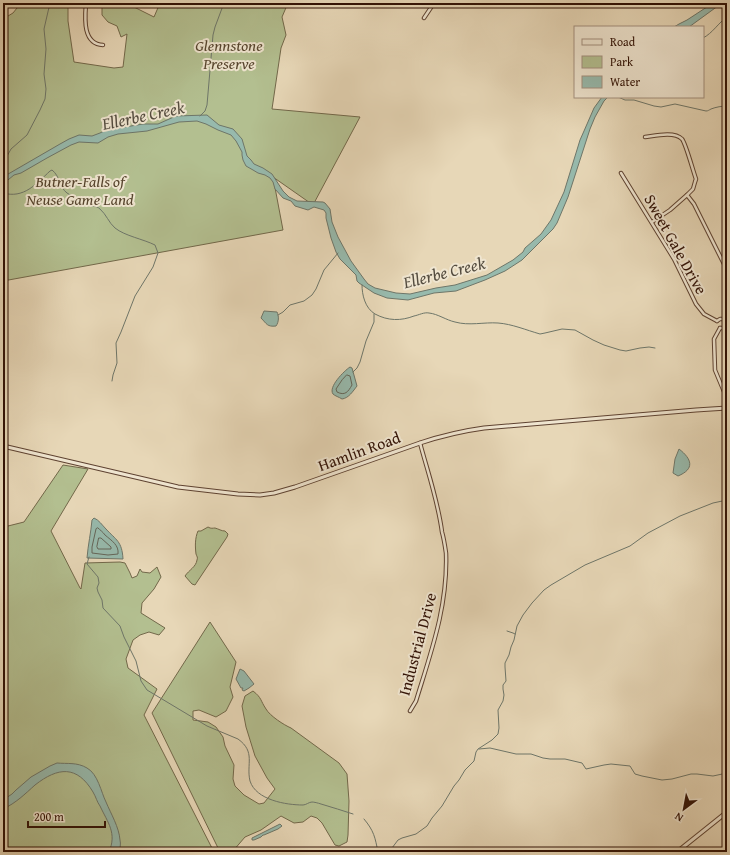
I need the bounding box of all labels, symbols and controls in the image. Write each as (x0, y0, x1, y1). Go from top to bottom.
legend (574, 26, 704, 98)
park label: Glennstone Preserve (195, 33, 263, 75)
text: Road (610, 33, 636, 50)
text: Park (610, 53, 634, 70)
text: Water (610, 73, 640, 90)
water label: Ellerbe Creek (98, 94, 187, 136)
park label: Butner-Falls of Neuse Game Land (25, 169, 134, 211)
street label: Sweet Gale Drive (638, 189, 714, 299)
water label: Ellerbe Creek (399, 250, 488, 294)
street label: Hamlin Road (314, 425, 404, 477)
street label: Industrial Drive (392, 590, 442, 698)
north arrow (664, 789, 704, 829)
scale bar (28, 803, 105, 829)
text: 200 m (34, 808, 64, 825)
text: N (671, 808, 686, 826)

